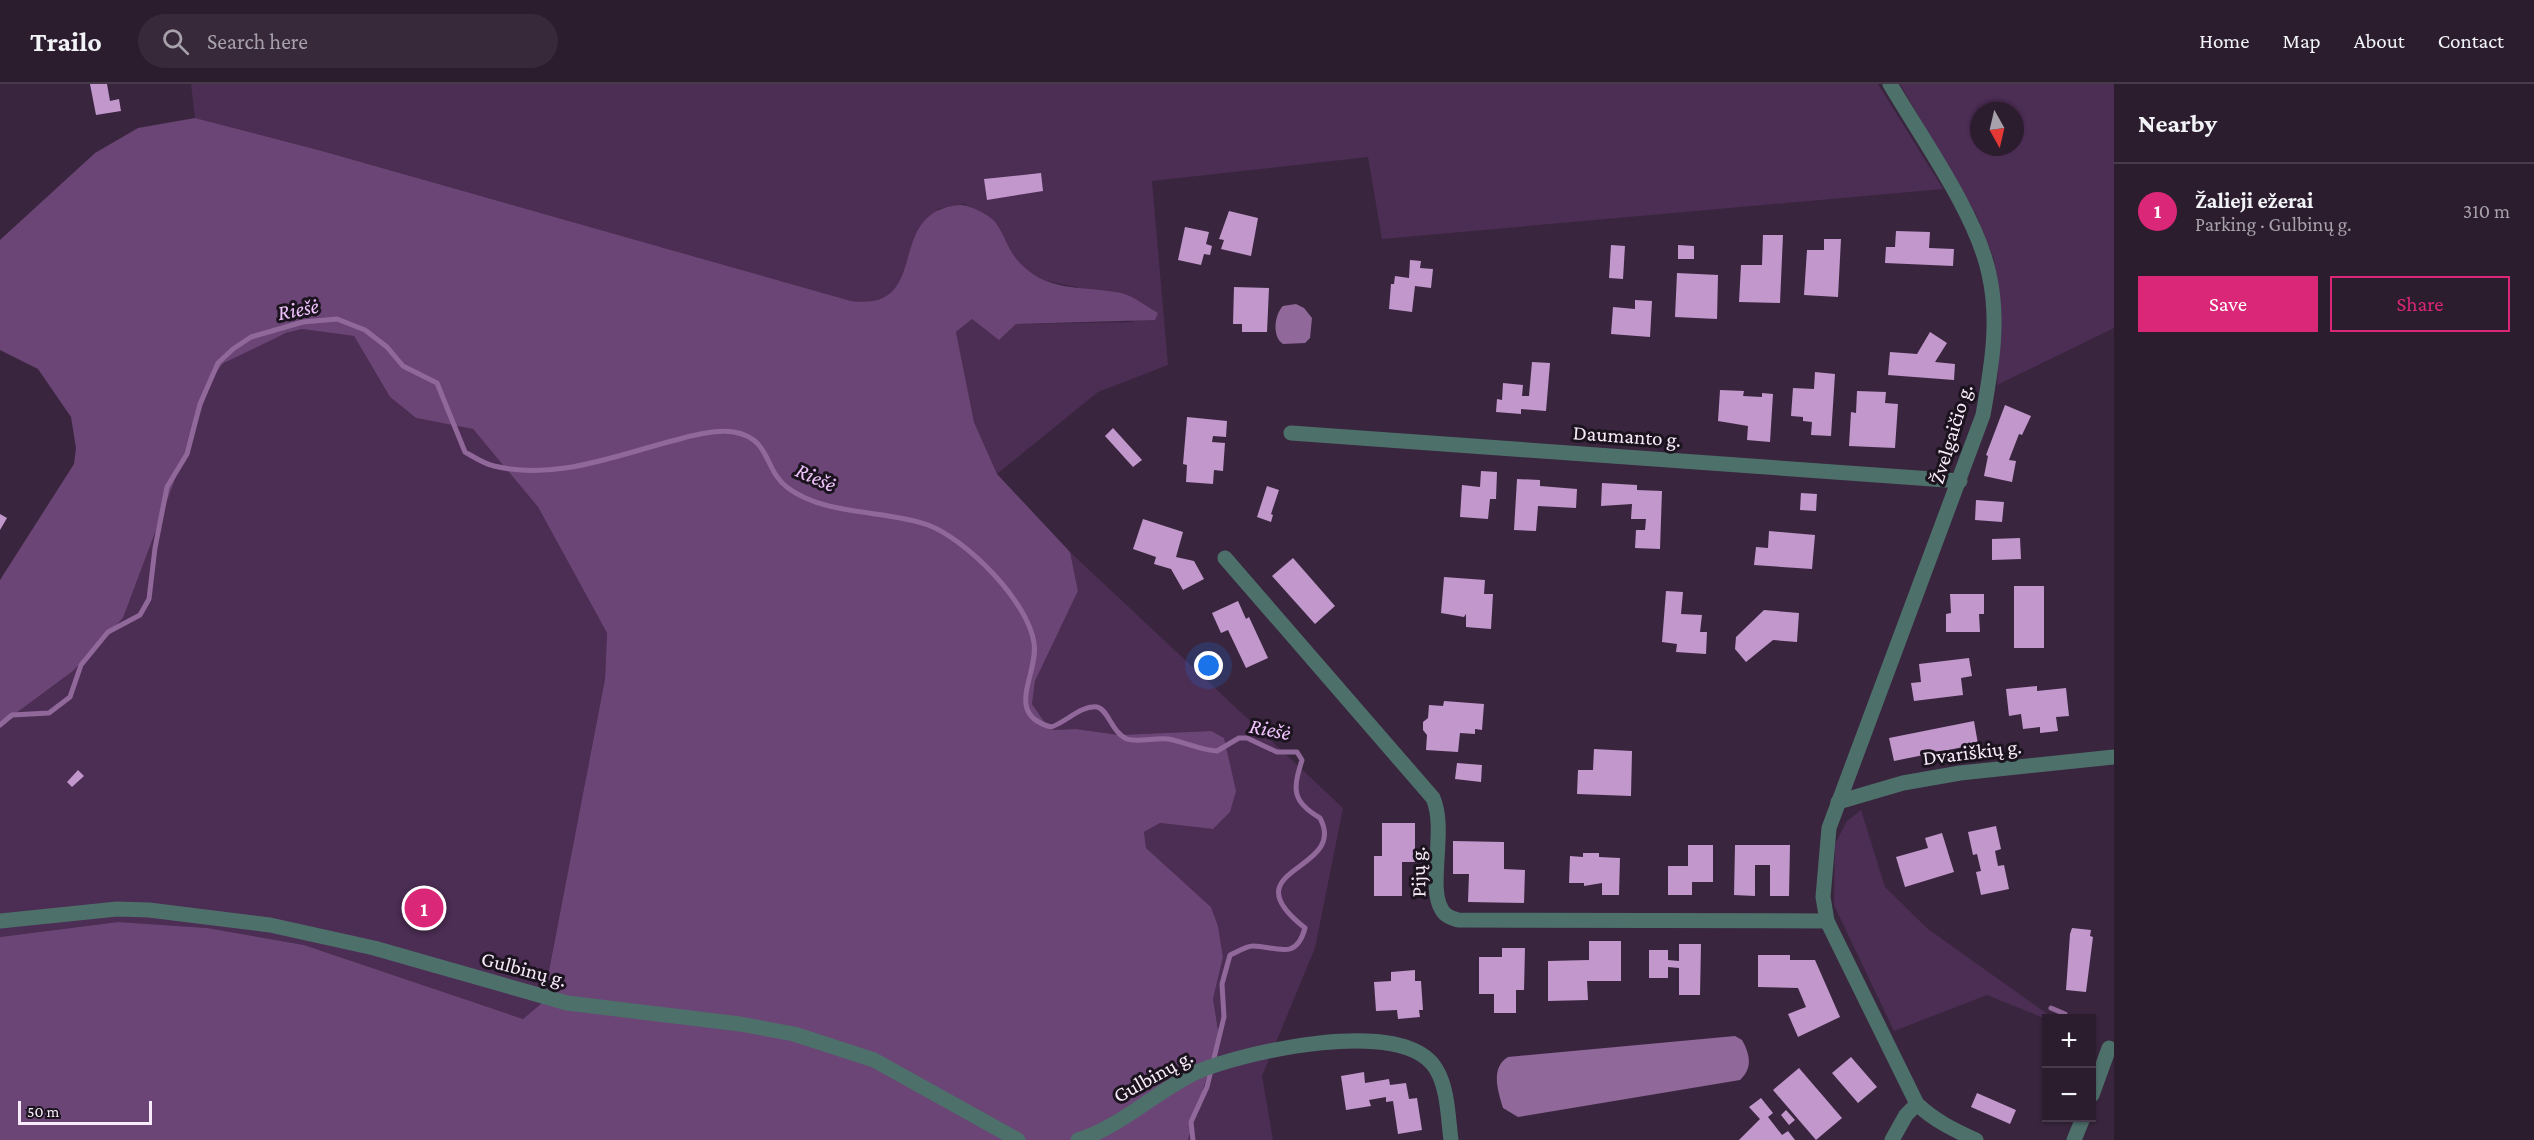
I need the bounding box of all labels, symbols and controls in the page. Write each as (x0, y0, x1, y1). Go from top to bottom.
search box (138, 14, 558, 68)
icon: search (159, 25, 192, 58)
text: Trailo (30, 26, 102, 57)
text: Search here (207, 29, 308, 54)
text: Home (2199, 29, 2249, 53)
text: Map (2282, 29, 2321, 53)
text: About (2354, 29, 2405, 53)
text: Contact (2438, 29, 2504, 53)
north arrow (1970, 102, 2024, 156)
text: Nearby (2138, 109, 2217, 138)
text: Žalieji ežerai (2195, 188, 2313, 213)
text: 1 (2154, 200, 2161, 222)
text: 310 m (2463, 200, 2510, 222)
text: Parking · Gulbinų g. (2195, 213, 2352, 235)
button: Save (2138, 276, 2318, 332)
button: Share (2330, 276, 2510, 332)
water label: Riešė (275, 293, 321, 325)
street label: Žvelgaičio g. (1924, 381, 1978, 487)
street label: Daumanto g. (1572, 420, 1682, 452)
water label: Riešė (792, 457, 841, 497)
your location (1194, 651, 1223, 680)
water label: Riešė (1247, 713, 1293, 745)
street label: Dvariškių g. (1921, 734, 2023, 770)
street label: Pijų g. (1406, 846, 1430, 898)
pin: 1 (404, 886, 444, 930)
street label: Gulbinų g. (479, 946, 569, 992)
map controls (2042, 1014, 2096, 1122)
button: + (2042, 1014, 2096, 1068)
street label: Gulbinų g. (1109, 1044, 1197, 1108)
button: − (2042, 1068, 2096, 1122)
scale bar (18, 1098, 152, 1126)
text: 50 m (27, 1103, 59, 1120)

